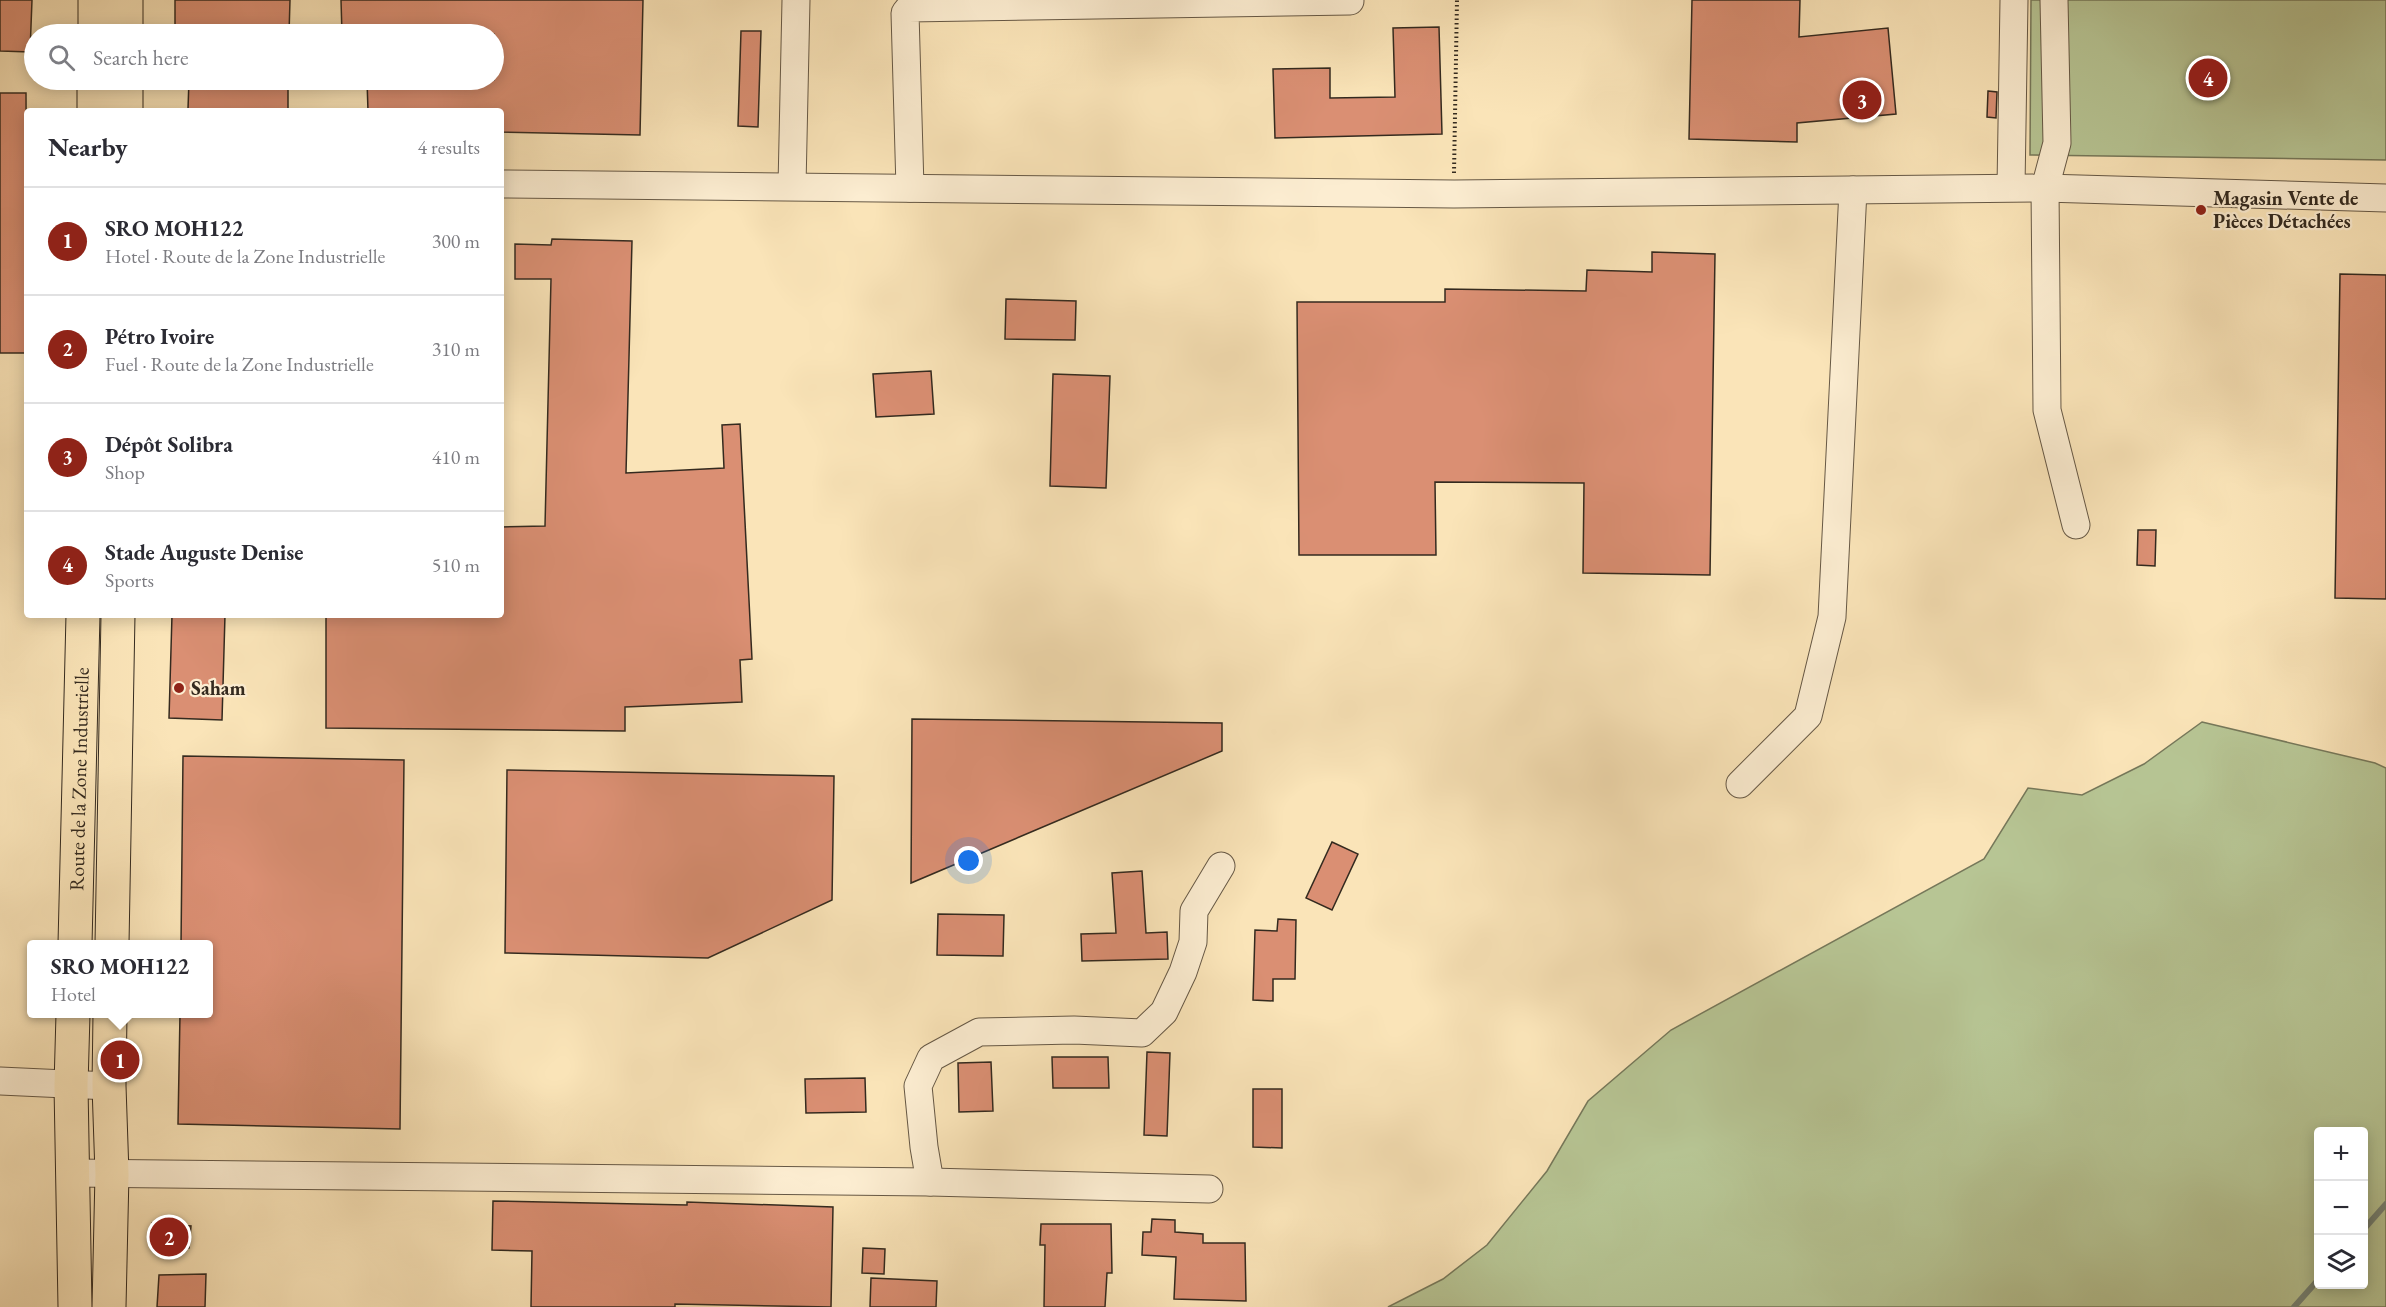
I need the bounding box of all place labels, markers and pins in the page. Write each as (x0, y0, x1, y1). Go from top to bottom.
pin: 4 (2188, 56, 2228, 100)
pin: 3 (1842, 78, 1882, 122)
place label: Magasin Vente de Pièces Détachées (2213, 185, 2358, 234)
marker: Magasin Vente de Pièces Détachées (2194, 203, 2208, 217)
place label: Saham (191, 675, 246, 701)
marker: Saham (172, 681, 186, 695)
pin: 1 (100, 1038, 140, 1082)
pin: 2 (150, 1214, 188, 1260)

